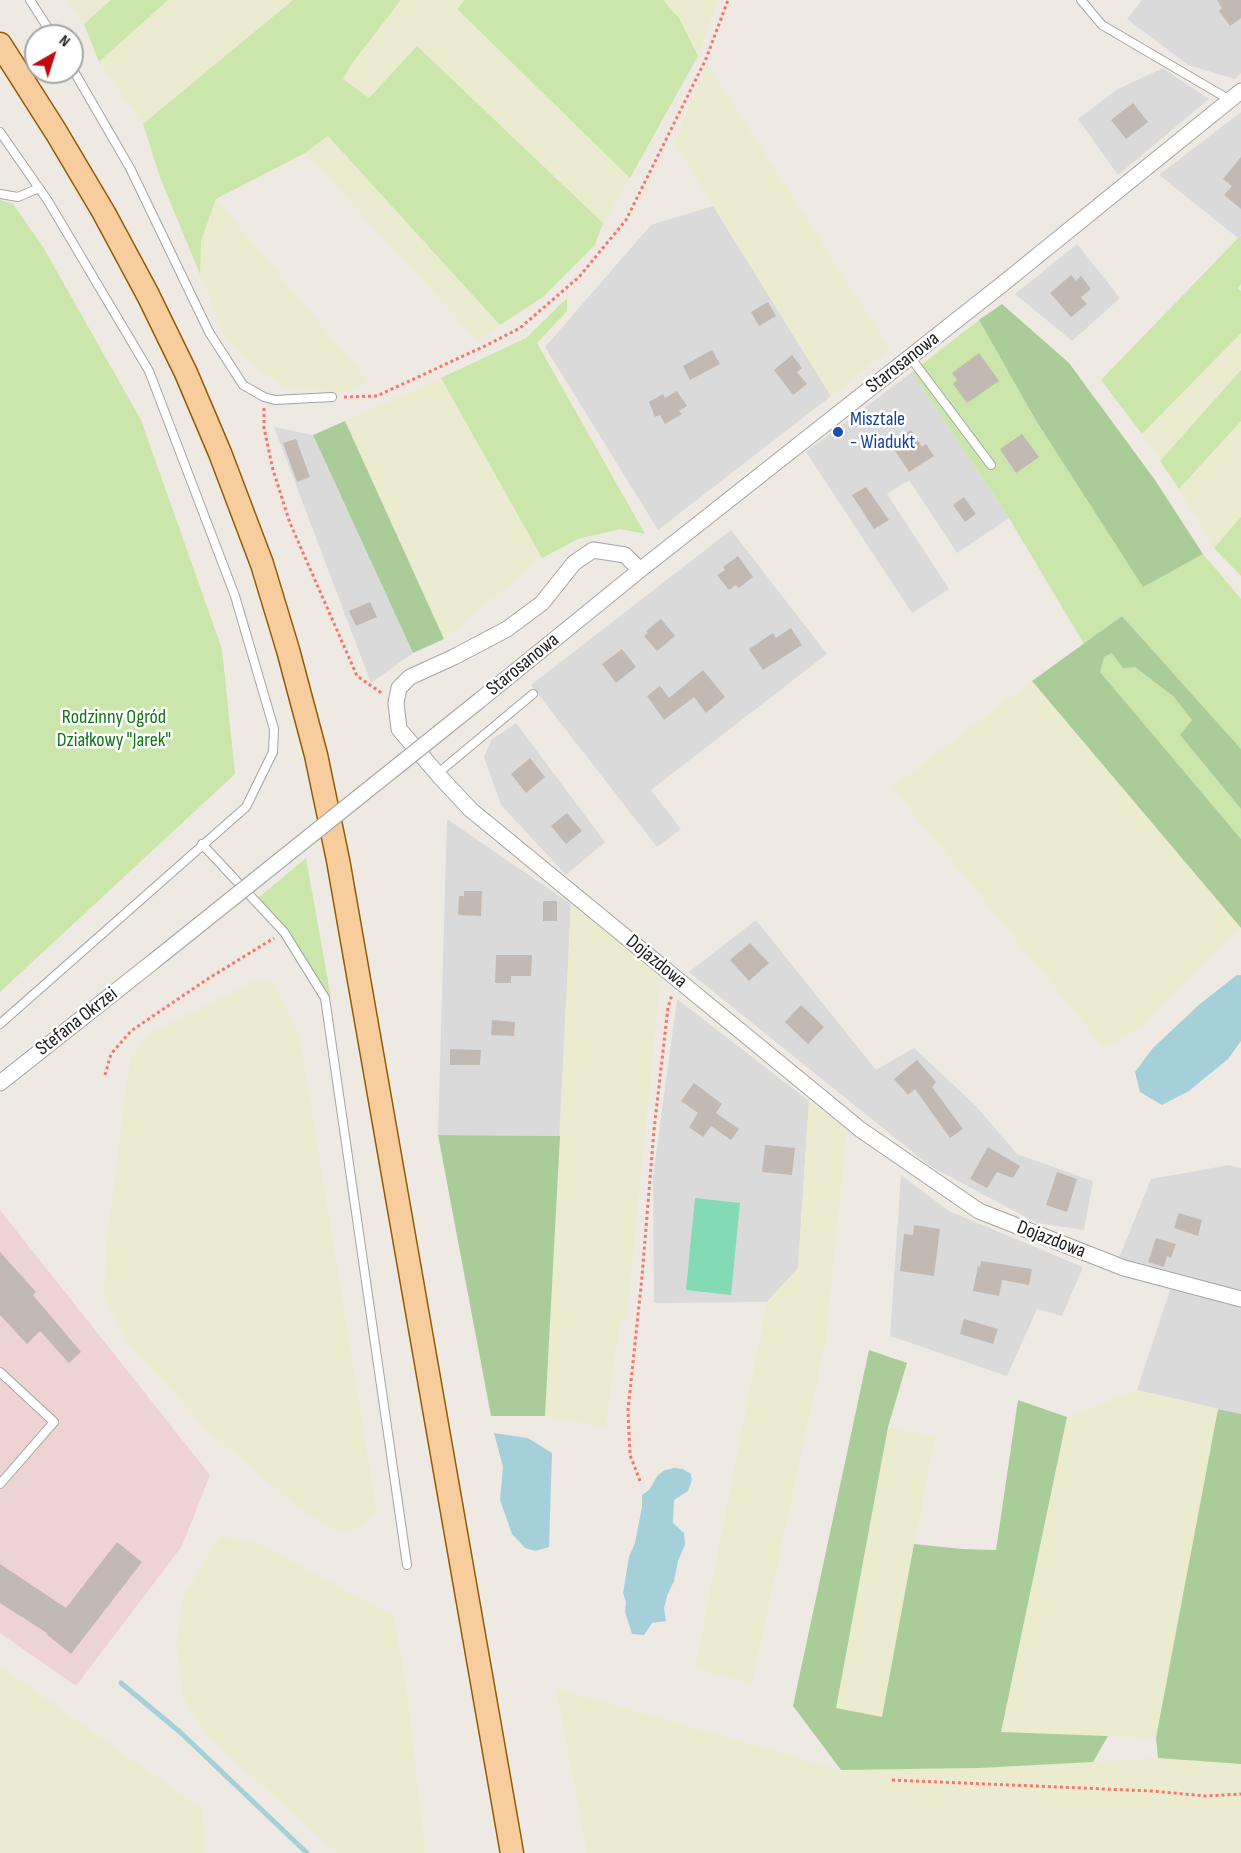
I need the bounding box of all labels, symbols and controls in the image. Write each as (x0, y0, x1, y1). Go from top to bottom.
north arrow (24, 24, 84, 84)
text: N (55, 31, 74, 51)
street label: Starosanowa (862, 327, 944, 399)
place label: Misztale - Wiadukt (850, 408, 915, 455)
marker: Misztale - Wiadukt (831, 425, 845, 439)
street label: Starosanowa (482, 629, 564, 701)
park label: Rodzinny Ogród Działkowy "Jarek" (57, 706, 171, 753)
street label: Dojazdowa (621, 930, 691, 994)
street label: Stefana Okrzei (31, 983, 123, 1061)
street label: Dojazdowa (1013, 1216, 1089, 1264)

